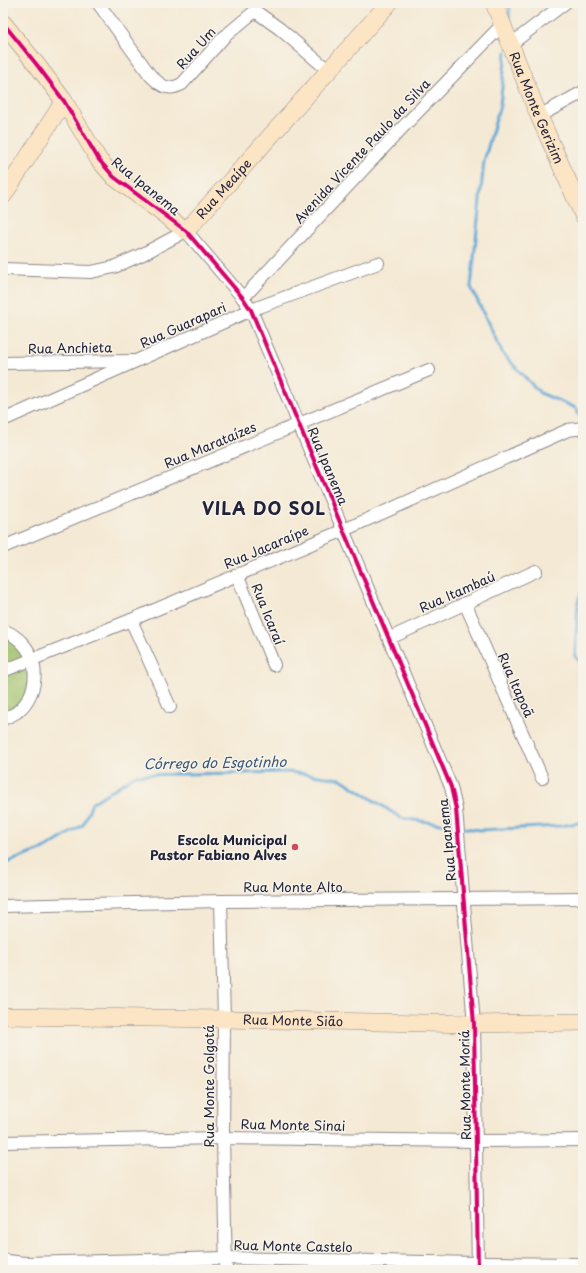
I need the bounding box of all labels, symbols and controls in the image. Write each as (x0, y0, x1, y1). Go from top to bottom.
street label: Rua Um (172, 23, 220, 73)
street label: Rua Monte Gerizim (505, 49, 569, 167)
street label: Avenida Vicente Paulo da Silva (289, 74, 434, 227)
street label: Rua Ipanema (108, 152, 185, 220)
street label: Rua Meaípe (191, 154, 255, 223)
street label: Rua Guarapari (137, 297, 229, 352)
street label: Rua Anchieta (28, 337, 113, 358)
street label: Rua Marataízes (161, 417, 259, 472)
street label: Rua Ipanema (303, 424, 354, 509)
district label: VILA DO SOL (202, 495, 326, 521)
street label: Rua Jacaraípe (221, 520, 311, 573)
street label: Rua Itambaú (416, 566, 498, 617)
street label: Rua Icaraí (248, 580, 289, 648)
street label: Rua Itapoã (494, 649, 540, 721)
water label: Córrego do Esgotinho (143, 751, 288, 774)
street label: Rua Ipanema (433, 797, 460, 882)
place label: Escola Municipal Pastor Fabiano Alves (150, 830, 287, 864)
marker: Escola Municipal Pastor Fabiano Alves (290, 842, 300, 852)
street label: Rua Monte Alto (243, 877, 343, 896)
street label: Rua Monte Sião (243, 1009, 343, 1030)
street label: Rua Monte Golgotá (199, 1024, 218, 1147)
street label: Rua Monte Moriá (454, 1029, 475, 1140)
street label: Rua Monte Sinai (241, 1114, 345, 1135)
street label: Rua Monte Castelo (233, 1235, 353, 1256)

